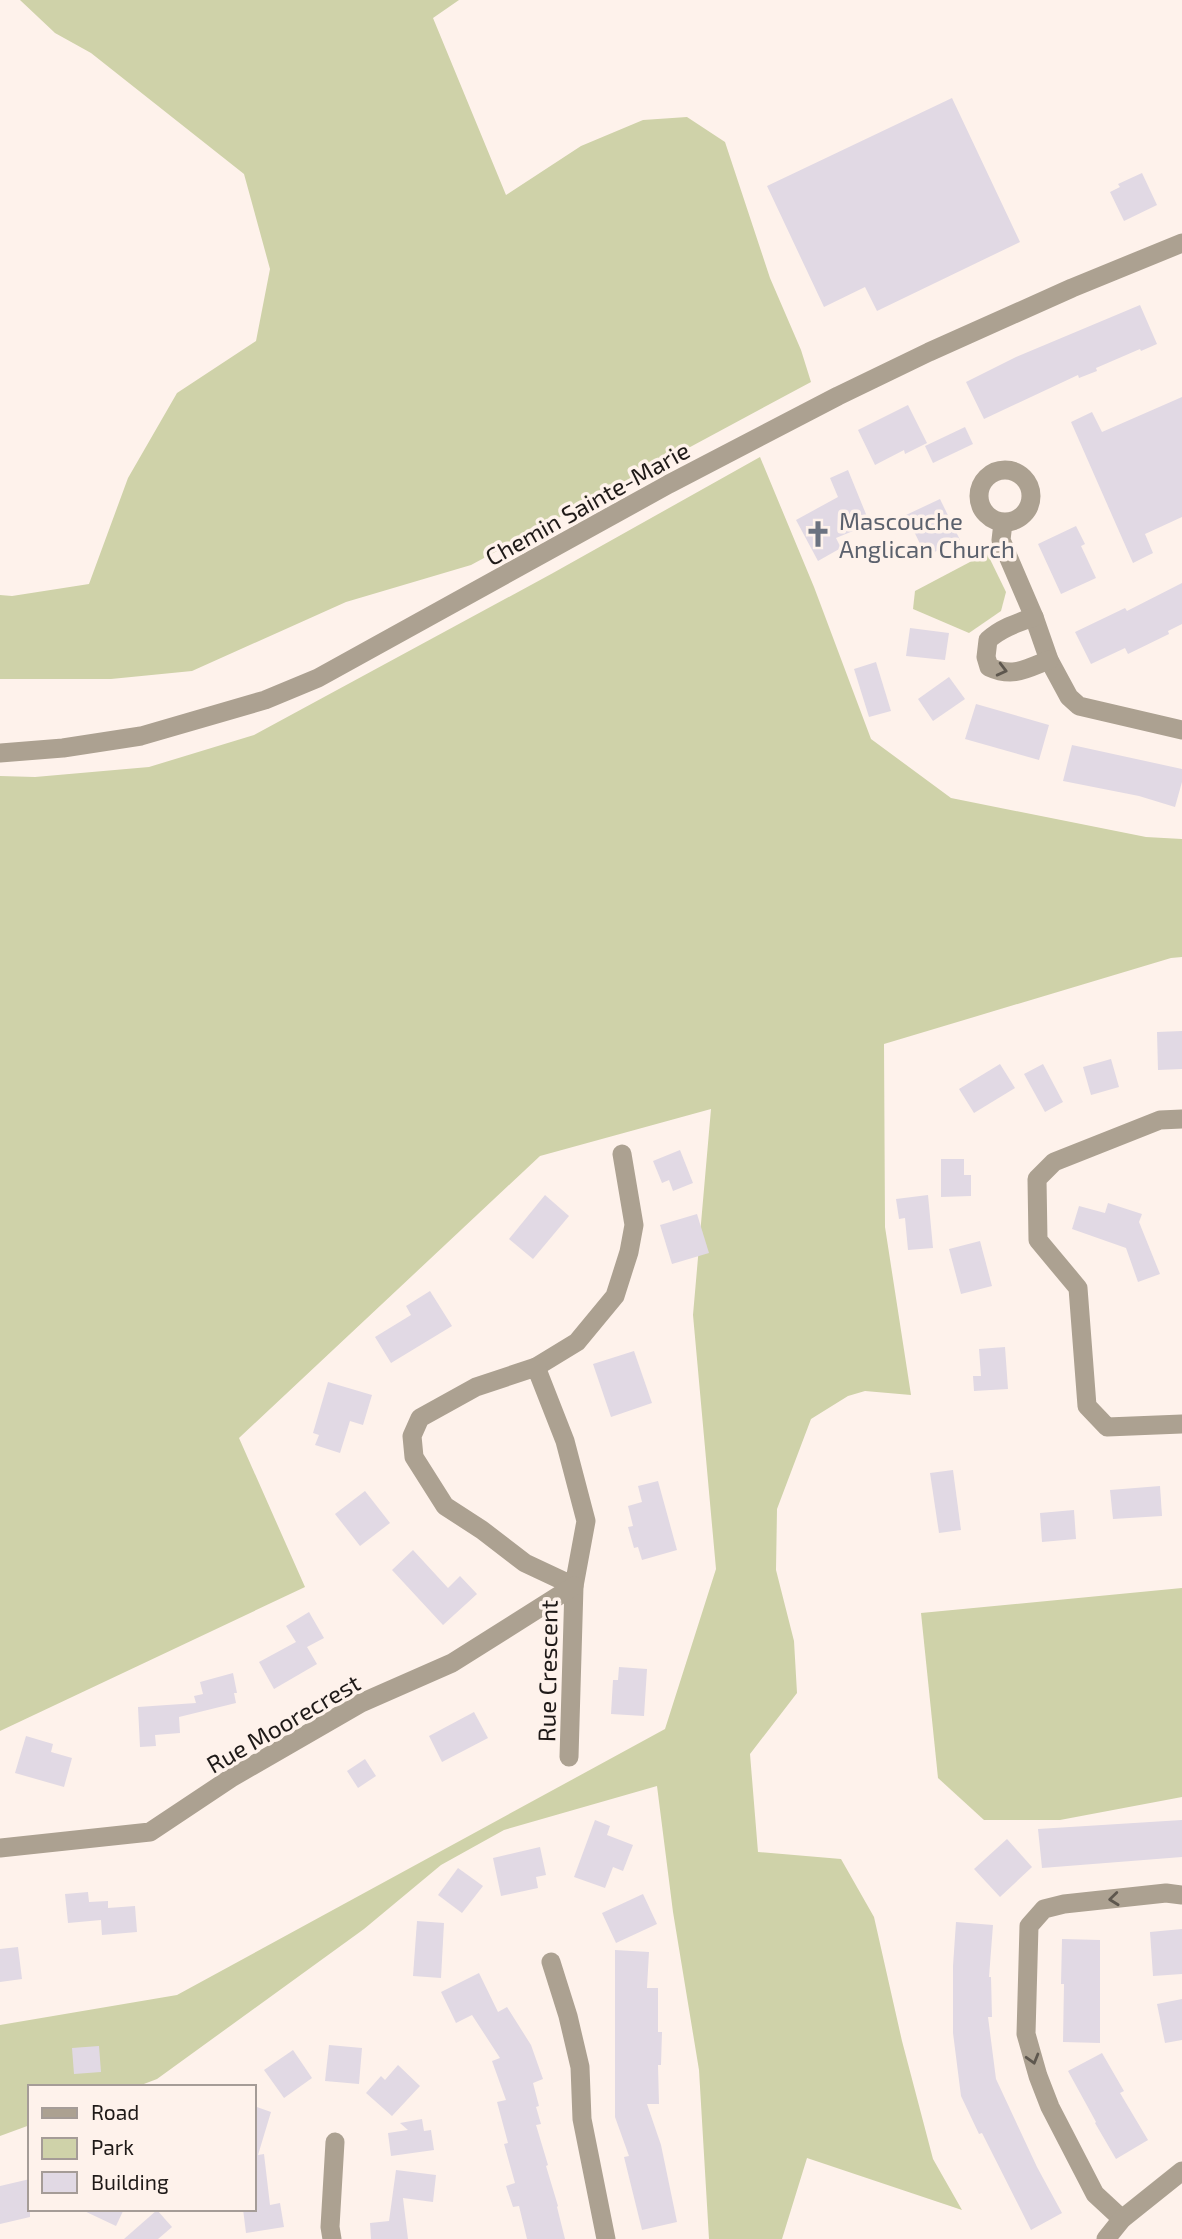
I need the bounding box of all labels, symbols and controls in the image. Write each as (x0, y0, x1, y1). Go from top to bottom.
street label: Chemin Sainte-Marie (480, 435, 694, 571)
place label: Mascouche Anglican Church (839, 506, 1015, 563)
church icon: Mascouche Anglican Church (803, 519, 833, 549)
one-way arrow (995, 662, 1007, 676)
street label: Rue Crescent (531, 1600, 563, 1742)
street label: Rue Moorecrest (201, 1667, 365, 1779)
one-way arrow (1108, 1891, 1119, 1906)
one-way arrow (1025, 2053, 1039, 2065)
legend (28, 2085, 256, 2211)
text: Road (91, 2099, 139, 2124)
text: Park (91, 2134, 134, 2159)
text: Building (91, 2169, 169, 2194)

